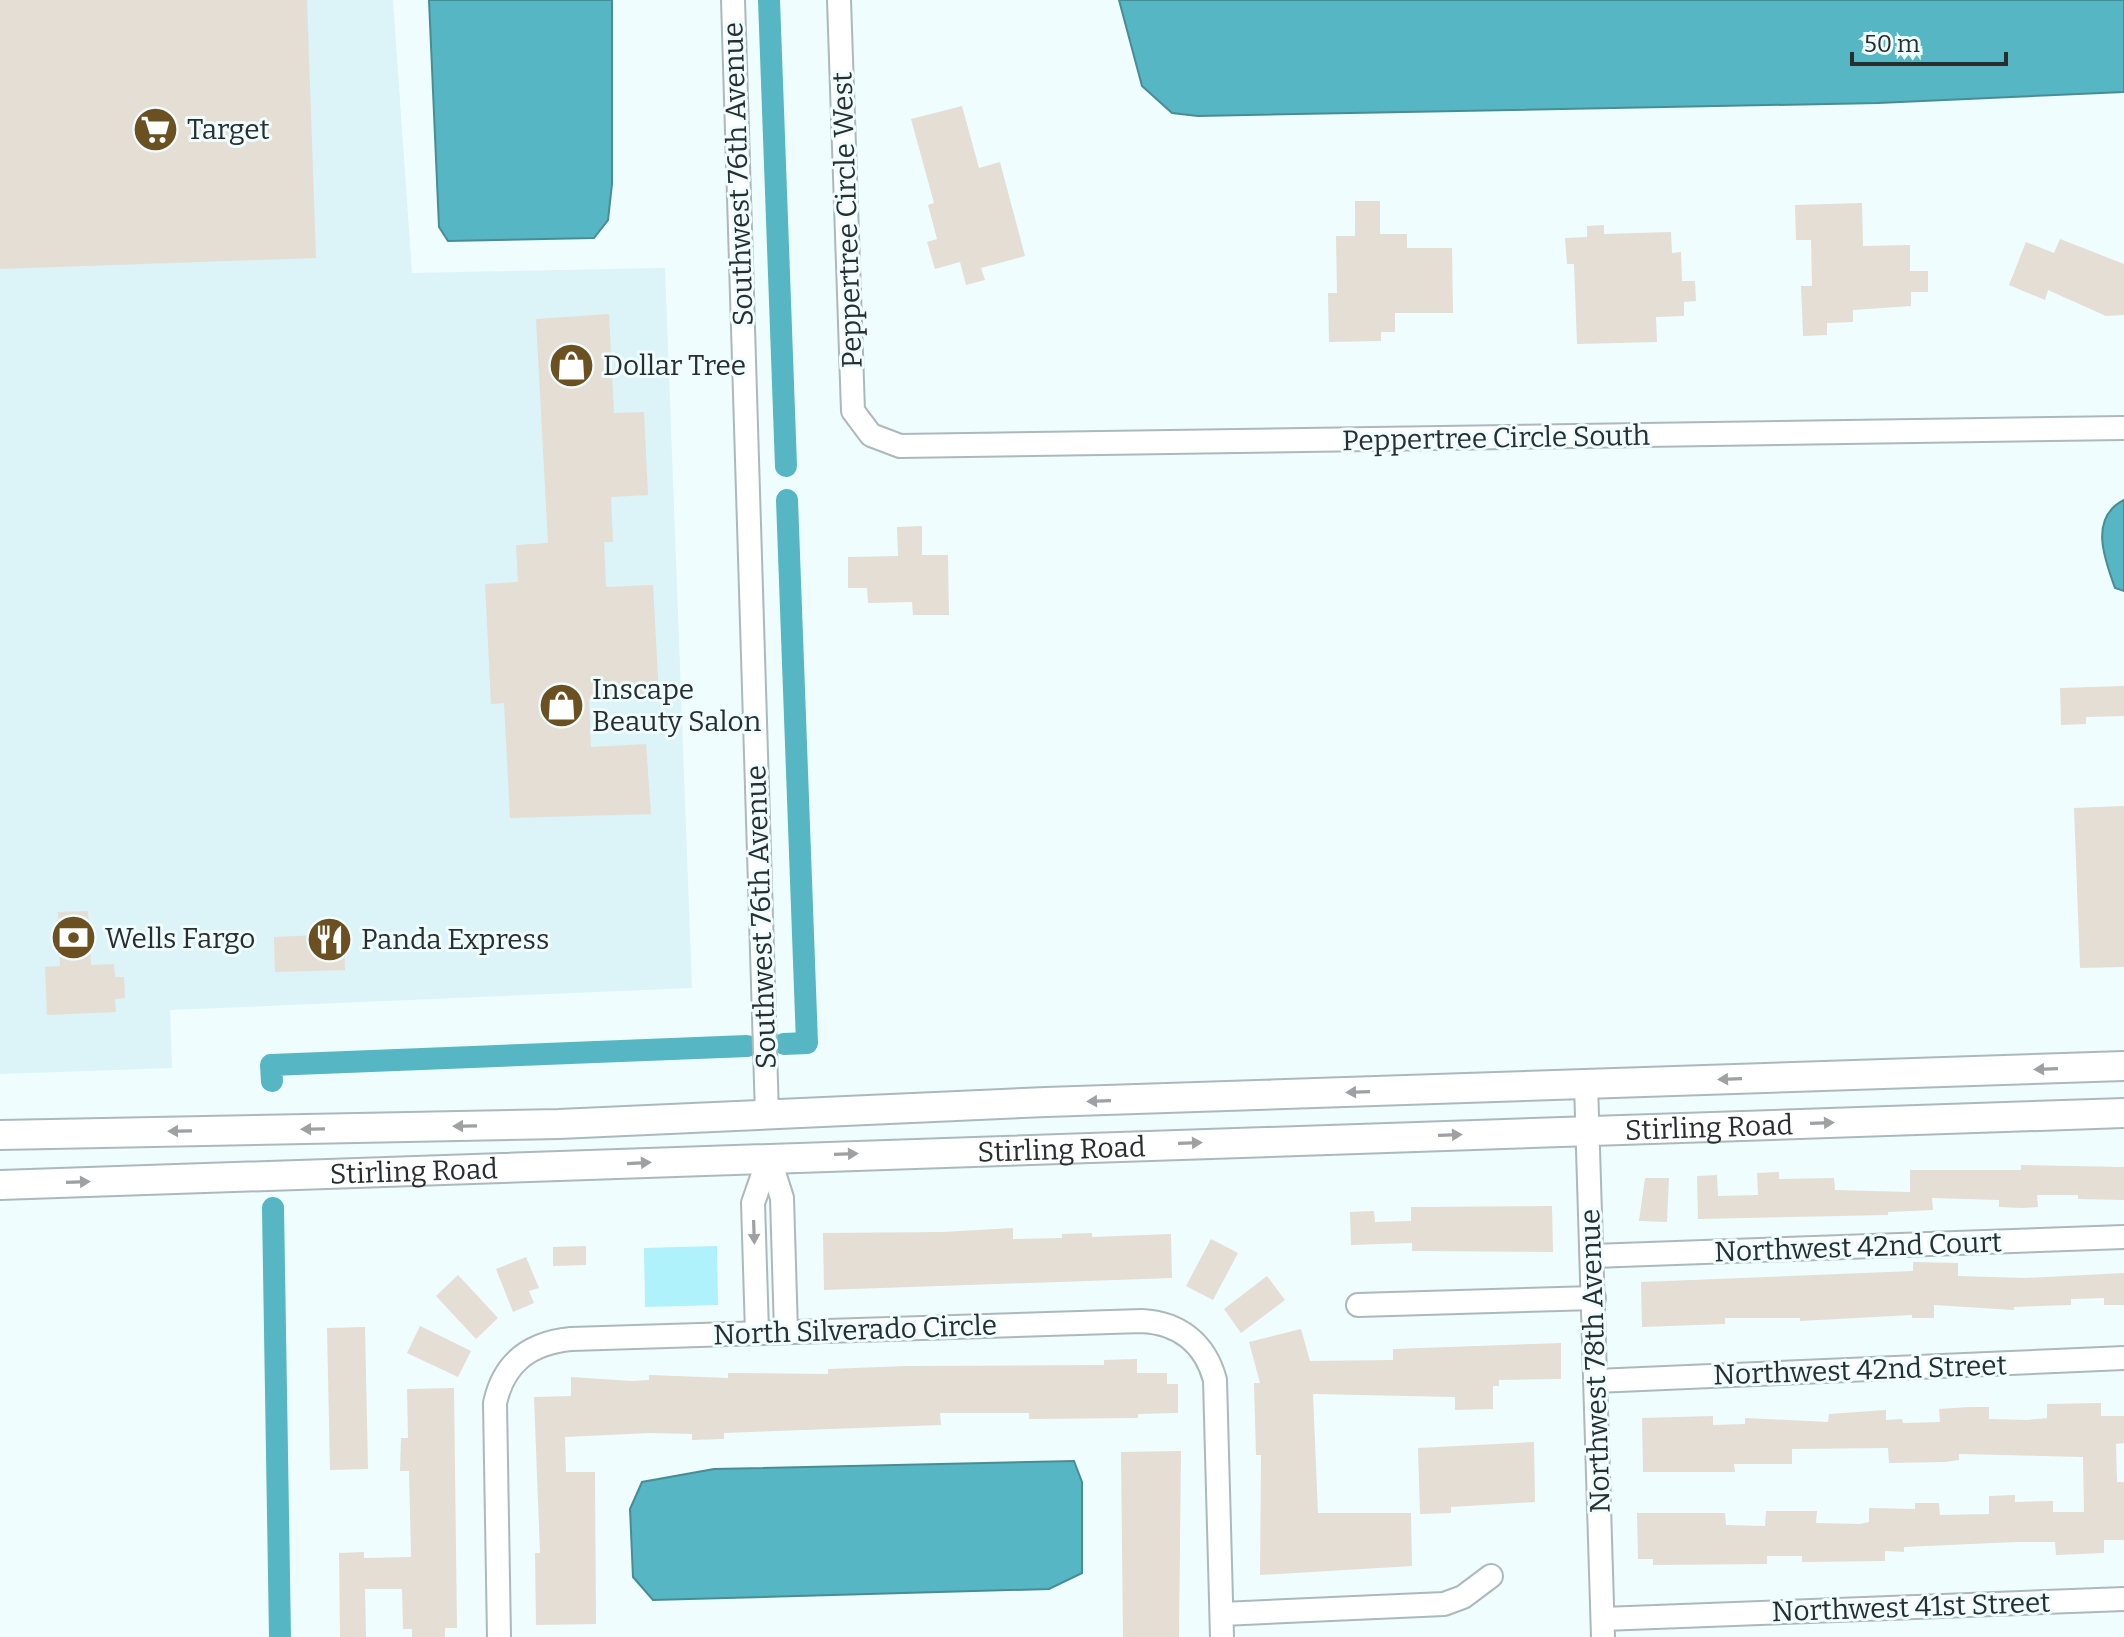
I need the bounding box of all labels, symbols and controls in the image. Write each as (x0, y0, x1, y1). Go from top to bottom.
scale bar (1852, 16, 2006, 66)
street label: Southwest 76th Avenue (716, 21, 760, 327)
text: 50 m (1864, 30, 1920, 58)
street label: Peppertree Circle West (825, 71, 869, 369)
supermarket icon: Target (132, 105, 180, 153)
place label: Target (187, 113, 270, 146)
shop icon: Dollar Tree (548, 341, 596, 389)
place label: Dollar Tree (603, 349, 746, 382)
street label: Peppertree Circle South (1342, 419, 1650, 457)
place label: Inscape Beauty Salon (592, 673, 762, 738)
shop icon: Inscape Beauty Salon (537, 681, 585, 729)
street label: Southwest 76th Avenue (739, 764, 783, 1070)
bank icon: Wells Fargo (50, 914, 98, 962)
restaurant icon: Panda Express (306, 915, 354, 963)
place label: Wells Fargo (105, 922, 255, 955)
place label: Panda Express (361, 923, 549, 956)
one-way arrow (2033, 1062, 2058, 1075)
one-way arrow (1717, 1073, 1742, 1086)
one-way arrow (1345, 1086, 1370, 1099)
one-way arrow (1086, 1094, 1111, 1107)
street label: Stirling Road (1624, 1108, 1794, 1146)
one-way arrow (1810, 1117, 1835, 1130)
one-way arrow (452, 1119, 477, 1132)
one-way arrow (300, 1122, 325, 1135)
one-way arrow (167, 1125, 192, 1138)
one-way arrow (1438, 1129, 1463, 1142)
street label: Stirling Road (977, 1130, 1146, 1168)
one-way arrow (1178, 1137, 1203, 1150)
one-way arrow (834, 1148, 859, 1161)
street label: Stirling Road (329, 1152, 498, 1190)
one-way arrow (627, 1156, 652, 1169)
one-way arrow (66, 1176, 91, 1189)
street label: Northwest 78th Avenue (1573, 1208, 1617, 1514)
one-way arrow (747, 1220, 760, 1245)
street label: Northwest 42nd Court (1714, 1225, 2002, 1269)
street label: North Silverado Circle (712, 1309, 998, 1351)
street label: Northwest 42nd Street (1713, 1348, 2007, 1392)
street label: Northwest 41st Street (1771, 1586, 2051, 1628)

